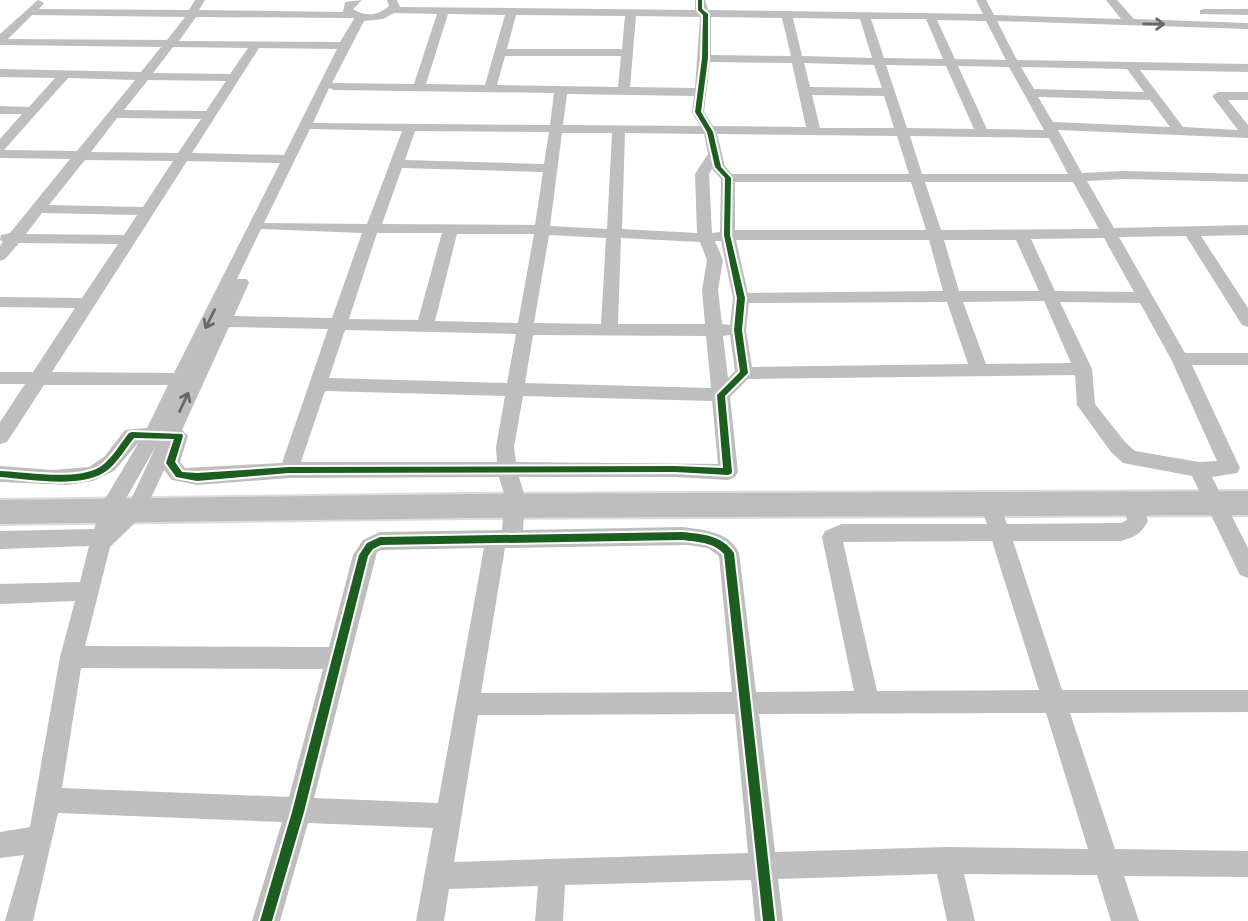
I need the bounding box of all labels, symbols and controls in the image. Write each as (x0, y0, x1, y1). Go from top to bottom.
one-way arrow (1143, 17, 1166, 31)
one-way arrow (202, 308, 216, 329)
one-way arrow (178, 392, 191, 413)

